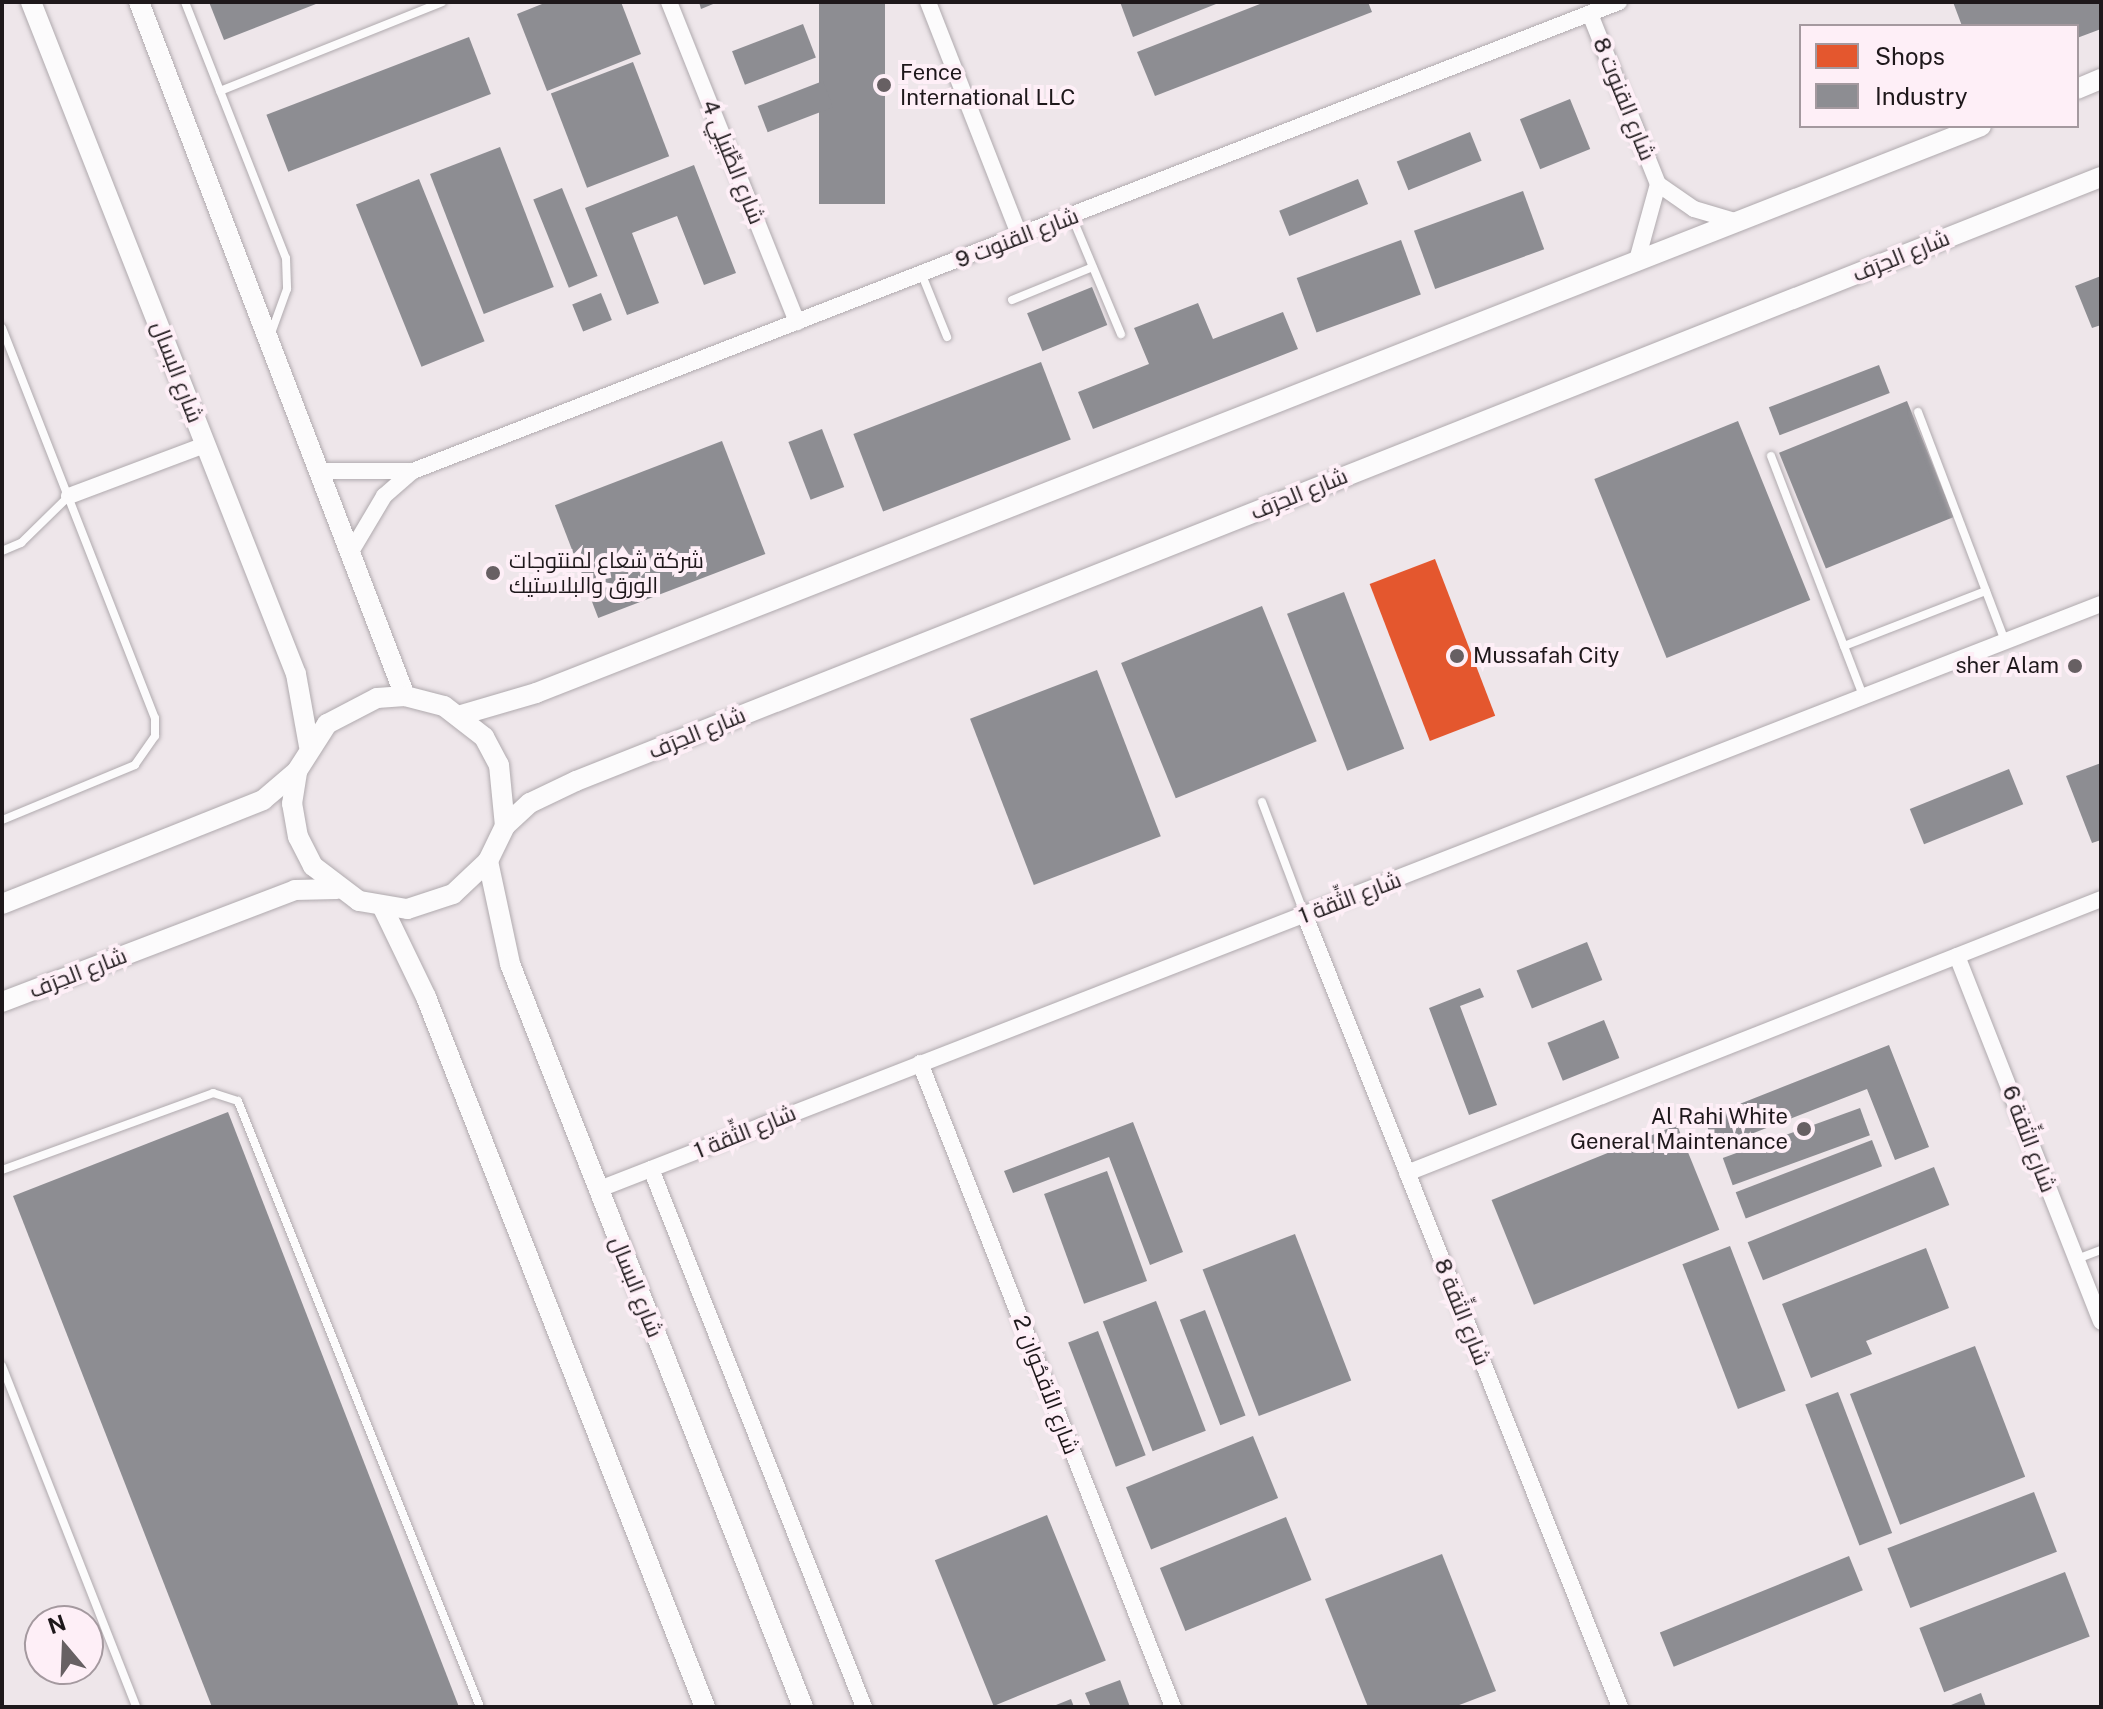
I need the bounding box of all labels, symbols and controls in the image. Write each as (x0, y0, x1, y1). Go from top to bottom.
legend (1799, 24, 2079, 128)
street label: شارع القنوت 8 (1587, 34, 1661, 164)
text: Shops (1875, 42, 1945, 70)
place label: Fence International LLC (900, 59, 1076, 110)
marker: Fence International LLC (875, 76, 893, 94)
text: Industry (1875, 82, 1968, 110)
street label: شارع الطِّبَيلِي 4 (696, 96, 770, 228)
street label: شارع القنوت 9 (952, 202, 1082, 274)
street label: شارع الحِرَف (1849, 225, 1953, 287)
street label: شارع البسال (146, 318, 208, 426)
street label: شارع الحِرَف (1247, 463, 1351, 525)
place label: شركة شعاع لمنتوجات الورق والبلاستيك (509, 547, 704, 598)
marker: شركة شعاع لمنتوجات الورق والبلاستيك (484, 564, 502, 582)
place label: Mussafah City (1473, 643, 1619, 669)
marker: Mussafah City (1448, 647, 1466, 665)
place label: sher Alam (1955, 653, 2059, 679)
marker: sher Alam (2066, 657, 2084, 675)
street label: شارع الحِرَف (645, 702, 749, 764)
street label: شارع الثِّقة 1 (1295, 866, 1405, 930)
street label: شارع الحِرَف (25, 942, 131, 1004)
street label: شارع الثِّقة 6 (1997, 1082, 2061, 1196)
street label: شارع الثِّقة 1 (690, 1100, 800, 1164)
place label: Al Rahi White General Maintenance (1570, 1103, 1788, 1154)
marker: Al Rahi White General Maintenance (1795, 1120, 1813, 1138)
street label: شارع البسال (604, 1233, 668, 1341)
street label: شارع الثِّقة 8 (1429, 1255, 1495, 1369)
street label: شارع الأقحُوان 2 (1007, 1312, 1085, 1458)
north arrow (24, 1605, 104, 1685)
text: N (44, 1609, 69, 1639)

